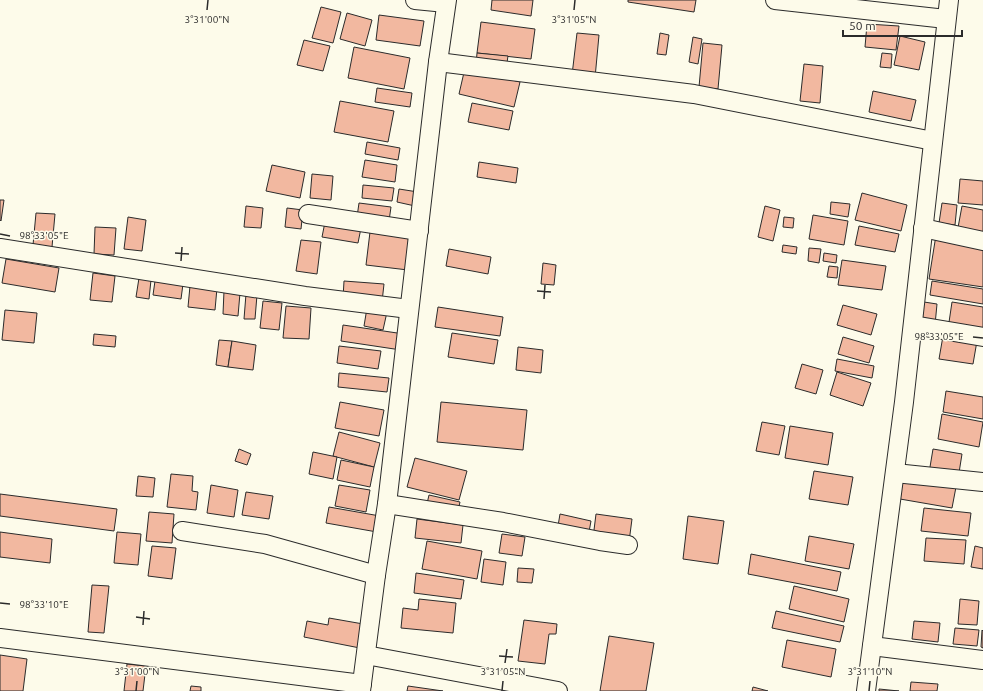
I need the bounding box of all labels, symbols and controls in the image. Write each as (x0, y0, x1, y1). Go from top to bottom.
scale bar (843, 12, 962, 38)
text: 3°31'00"N (185, 14, 229, 25)
text: 3°31'05"N (552, 14, 596, 25)
text: 50 m (849, 19, 876, 32)
text: 98°33'05"E (19, 230, 69, 241)
text: 98°33'05"E (914, 331, 964, 342)
text: 98°33'10"E (19, 599, 69, 610)
text: 3°31'00"N (115, 666, 159, 677)
text: 3°31'05"N (481, 666, 525, 677)
text: 3°31'10"N (848, 666, 892, 677)

